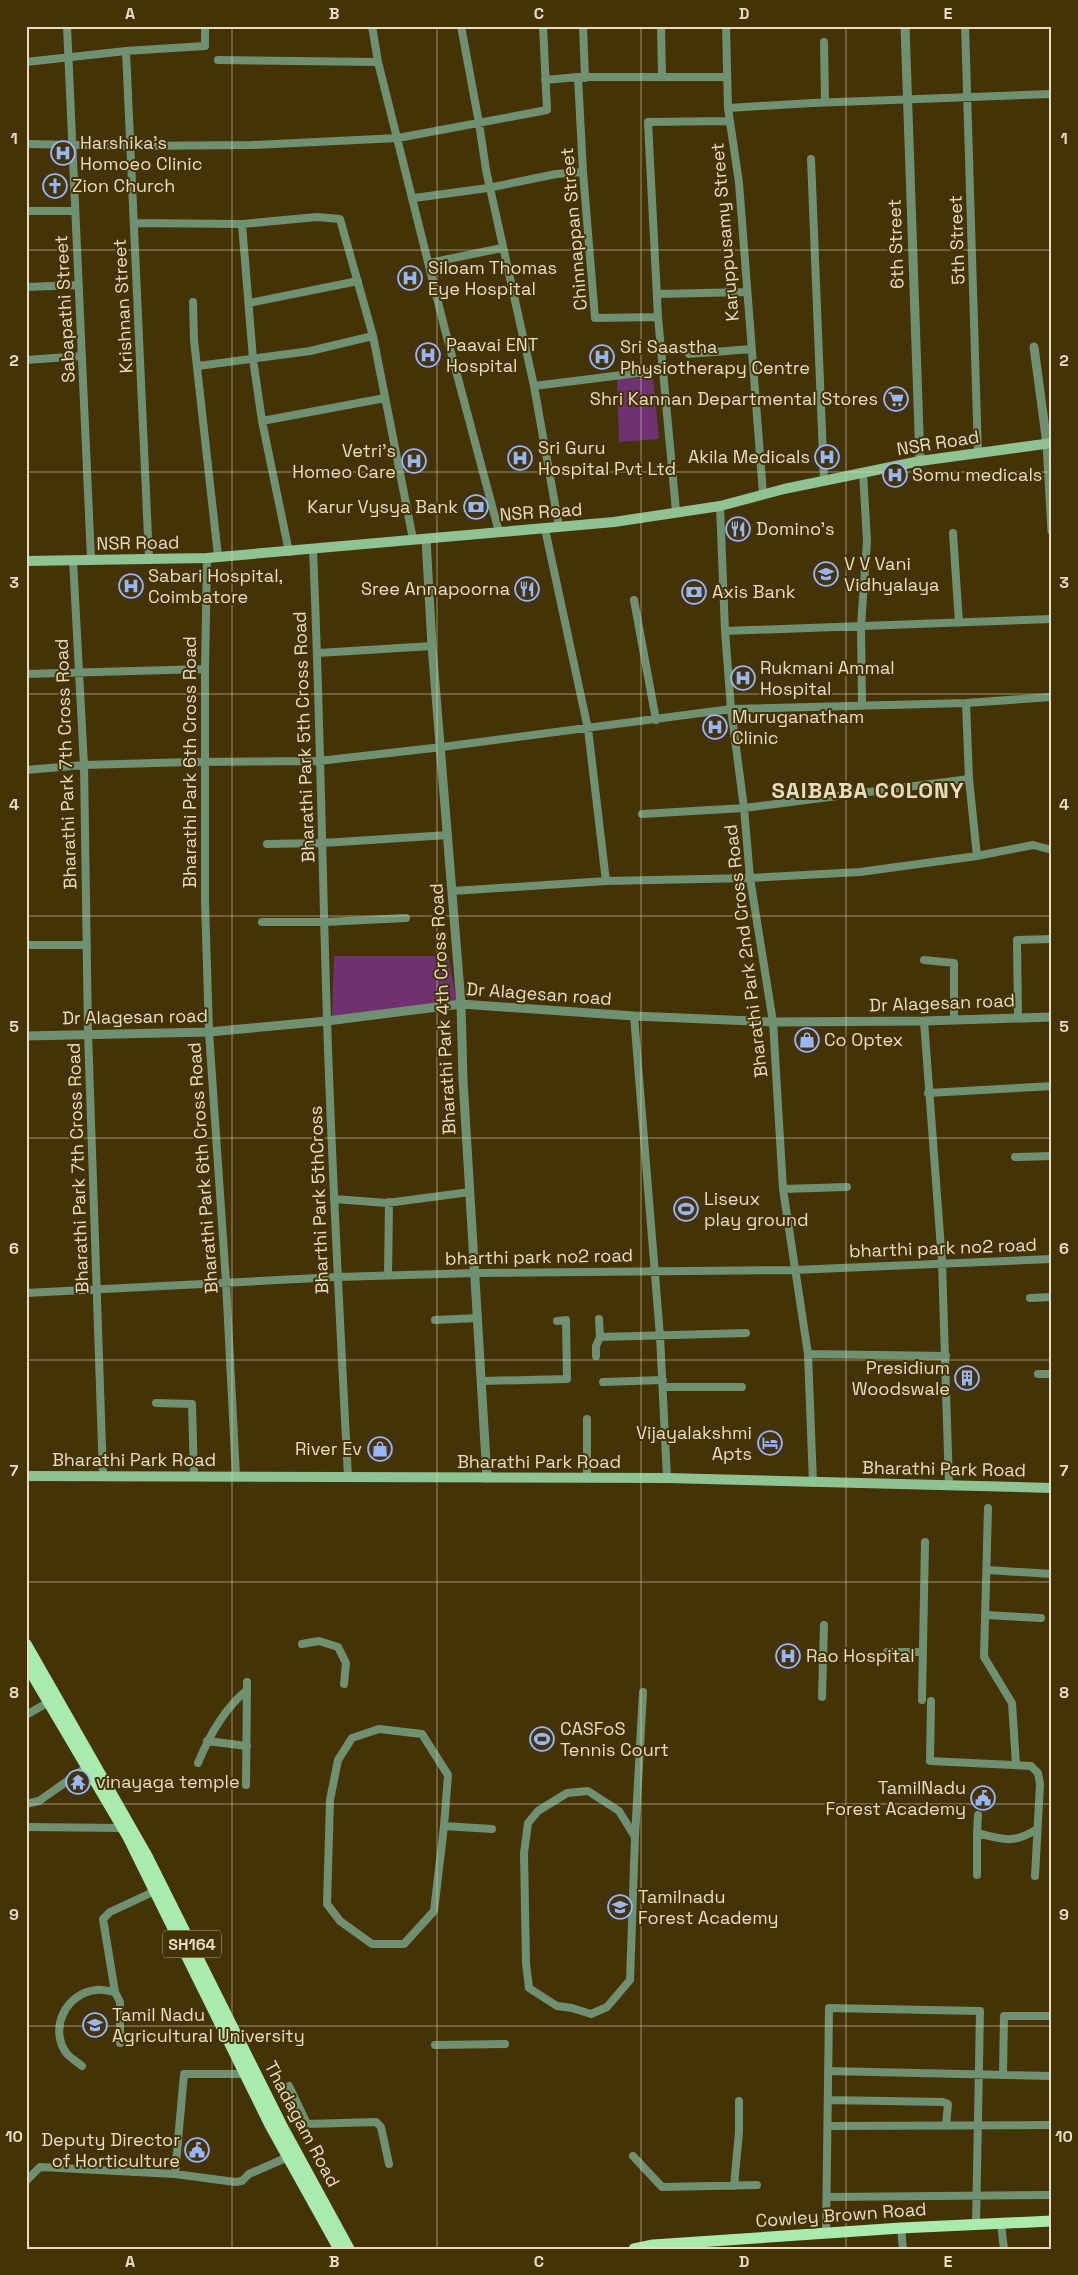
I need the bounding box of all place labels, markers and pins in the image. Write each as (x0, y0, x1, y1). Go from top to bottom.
place label: Harshika's Homoeo Clinic (80, 131, 203, 175)
hospital icon: Harshika's Homoeo Clinic (50, 140, 76, 166)
church icon: Zion Church (42, 173, 68, 199)
place label: Zion Church (72, 174, 175, 197)
place label: Siloam Thomas Eye Hospital (428, 256, 557, 300)
hospital icon: Siloam Thomas Eye Hospital (397, 265, 423, 291)
place label: Paavai ENT Hospital (446, 333, 539, 377)
place label: Sri Saastha Physiotherapy Centre (620, 335, 810, 379)
hospital icon: Paavai ENT Hospital (415, 342, 441, 368)
hospital icon: Sri Saastha Physiotherapy Centre (589, 344, 615, 370)
supermarket icon: Shri Kannan Departmental Stores (883, 386, 909, 412)
place label: Shri Kannan Departmental Stores (590, 387, 878, 410)
place label: Sri Guru Hospital Pvt Ltd (538, 436, 676, 480)
place label: Vetri's Homeo Care (292, 439, 396, 483)
hospital icon: Akila Medicals (814, 444, 840, 470)
hospital icon: Sri Guru Hospital Pvt Ltd (507, 445, 533, 471)
place label: Akila Medicals (688, 445, 810, 468)
hospital icon: Vetri's Homeo Care (401, 448, 427, 474)
hospital icon: Somu medicals (882, 462, 908, 488)
place label: Somu medicals (912, 463, 1042, 486)
bank icon: Karur Vysya Bank (463, 494, 489, 520)
place label: Karur Vysya Bank (307, 495, 458, 518)
restaurant icon: Domino's (725, 516, 751, 542)
place label: Domino's (756, 517, 834, 540)
place label: V V Vani Vidhyalaya (844, 552, 939, 596)
school or university icon: V V Vani Vidhyalaya (813, 561, 839, 587)
place label: Sabari Hospital, Coimbatore (148, 564, 283, 608)
hospital icon: Sabari Hospital, Coimbatore (118, 573, 144, 599)
restaurant icon: Sree Annapoorna (514, 576, 540, 602)
place label: Sree Annapoorna (361, 577, 510, 600)
bank icon: Axis Bank (681, 579, 707, 605)
place label: Axis Bank (712, 580, 796, 603)
place label: Rukmani Ammal Hospital (760, 656, 895, 700)
hospital icon: Rukmani Ammal Hospital (730, 665, 756, 691)
place label: Muruganatham Clinic (732, 705, 864, 749)
hospital icon: Muruganatham Clinic (702, 714, 728, 740)
shop icon: Co Optex (794, 1027, 820, 1053)
place label: Co Optex (824, 1028, 903, 1051)
place label: Liseux play ground (704, 1187, 809, 1231)
sports icon: Liseux play ground (673, 1196, 699, 1222)
place label: Presidium Woodswale (852, 1356, 950, 1400)
building icon: Presidium Woodswale (954, 1365, 980, 1391)
place label: Vijayalakshmi Apts (636, 1421, 752, 1465)
hotel icon: Vijayalakshmi Apts (757, 1430, 783, 1456)
shop icon: River Ev (367, 1436, 393, 1462)
place label: River Ev (295, 1437, 362, 1460)
hospital icon: Rao Hospital (775, 1643, 801, 1669)
place label: Rao Hospital (806, 1644, 915, 1667)
place label: CASFoS Tennis Court (560, 1717, 669, 1761)
sports icon: CASFoS Tennis Court (529, 1726, 555, 1752)
temple icon: vinayaga temple (65, 1769, 91, 1795)
place label: vinayaga temple (96, 1770, 240, 1793)
place label: TamilNadu Forest Academy (825, 1776, 966, 1820)
public building icon: TamilNadu Forest Academy (970, 1785, 996, 1811)
place label: Tamilnadu Forest Academy (638, 1885, 779, 1929)
school or university icon: Tamilnadu Forest Academy (607, 1894, 633, 1920)
place label: Tamil Nadu Agricultural University (112, 2003, 305, 2047)
school or university icon: Tamil Nadu Agricultural University (82, 2012, 108, 2038)
place label: Deputy Director of Horticulture (41, 2128, 180, 2172)
public building icon: Deputy Director of Horticulture (184, 2137, 210, 2163)

